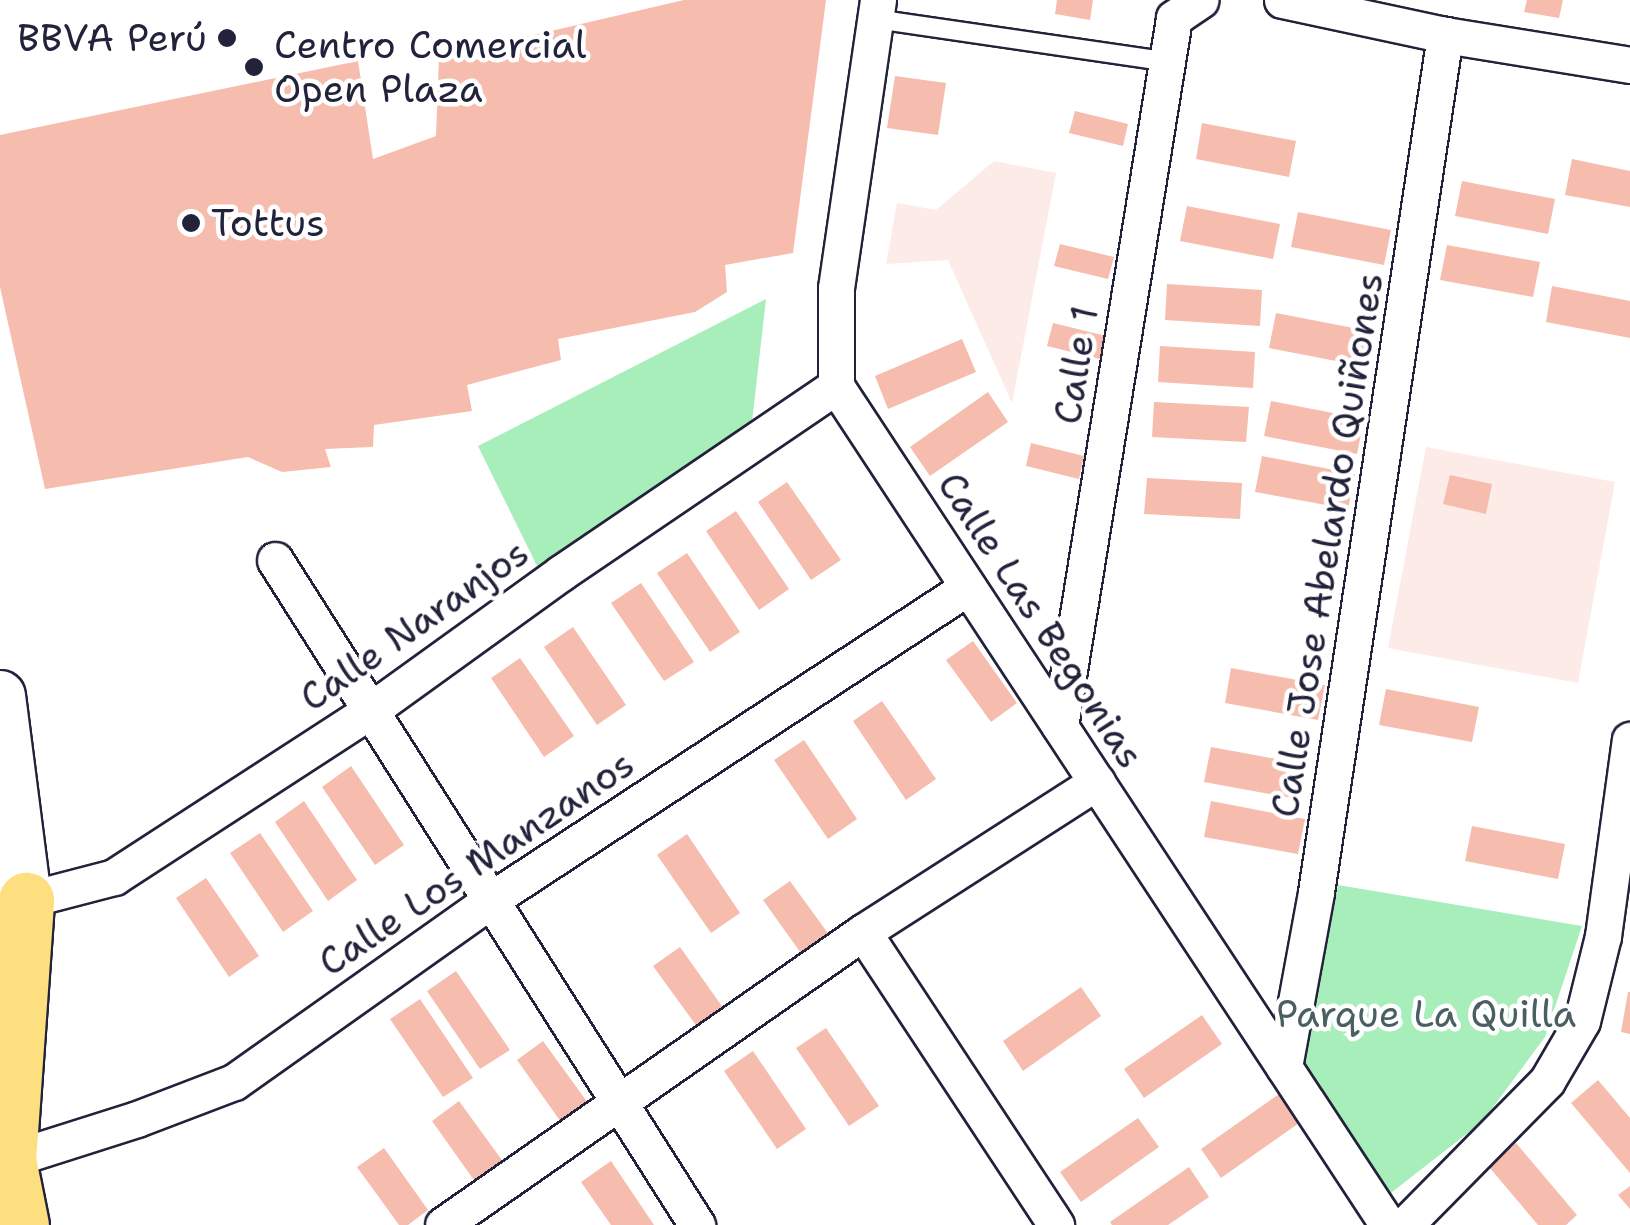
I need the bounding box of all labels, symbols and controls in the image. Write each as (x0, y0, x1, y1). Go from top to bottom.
place label: BBVA Perú (17, 15, 207, 61)
place label: Centro Comercial Open Plaza (274, 22, 586, 111)
marker: BBVA Perú (216, 27, 238, 49)
marker: Centro Comercial Open Plaza (243, 56, 265, 78)
place label: Tottus (211, 200, 325, 246)
marker: Tottus (180, 212, 202, 234)
street label: Calle Jose Abelardo Quiñones (1261, 269, 1393, 821)
street label: Calle 1 (1044, 303, 1108, 427)
street label: Calle Las Begonias (928, 463, 1154, 777)
street label: Calle Naranjos (291, 529, 537, 721)
street label: Calle Los Manzanos (310, 741, 642, 985)
park label: Parque La Quilla (1276, 991, 1576, 1037)

